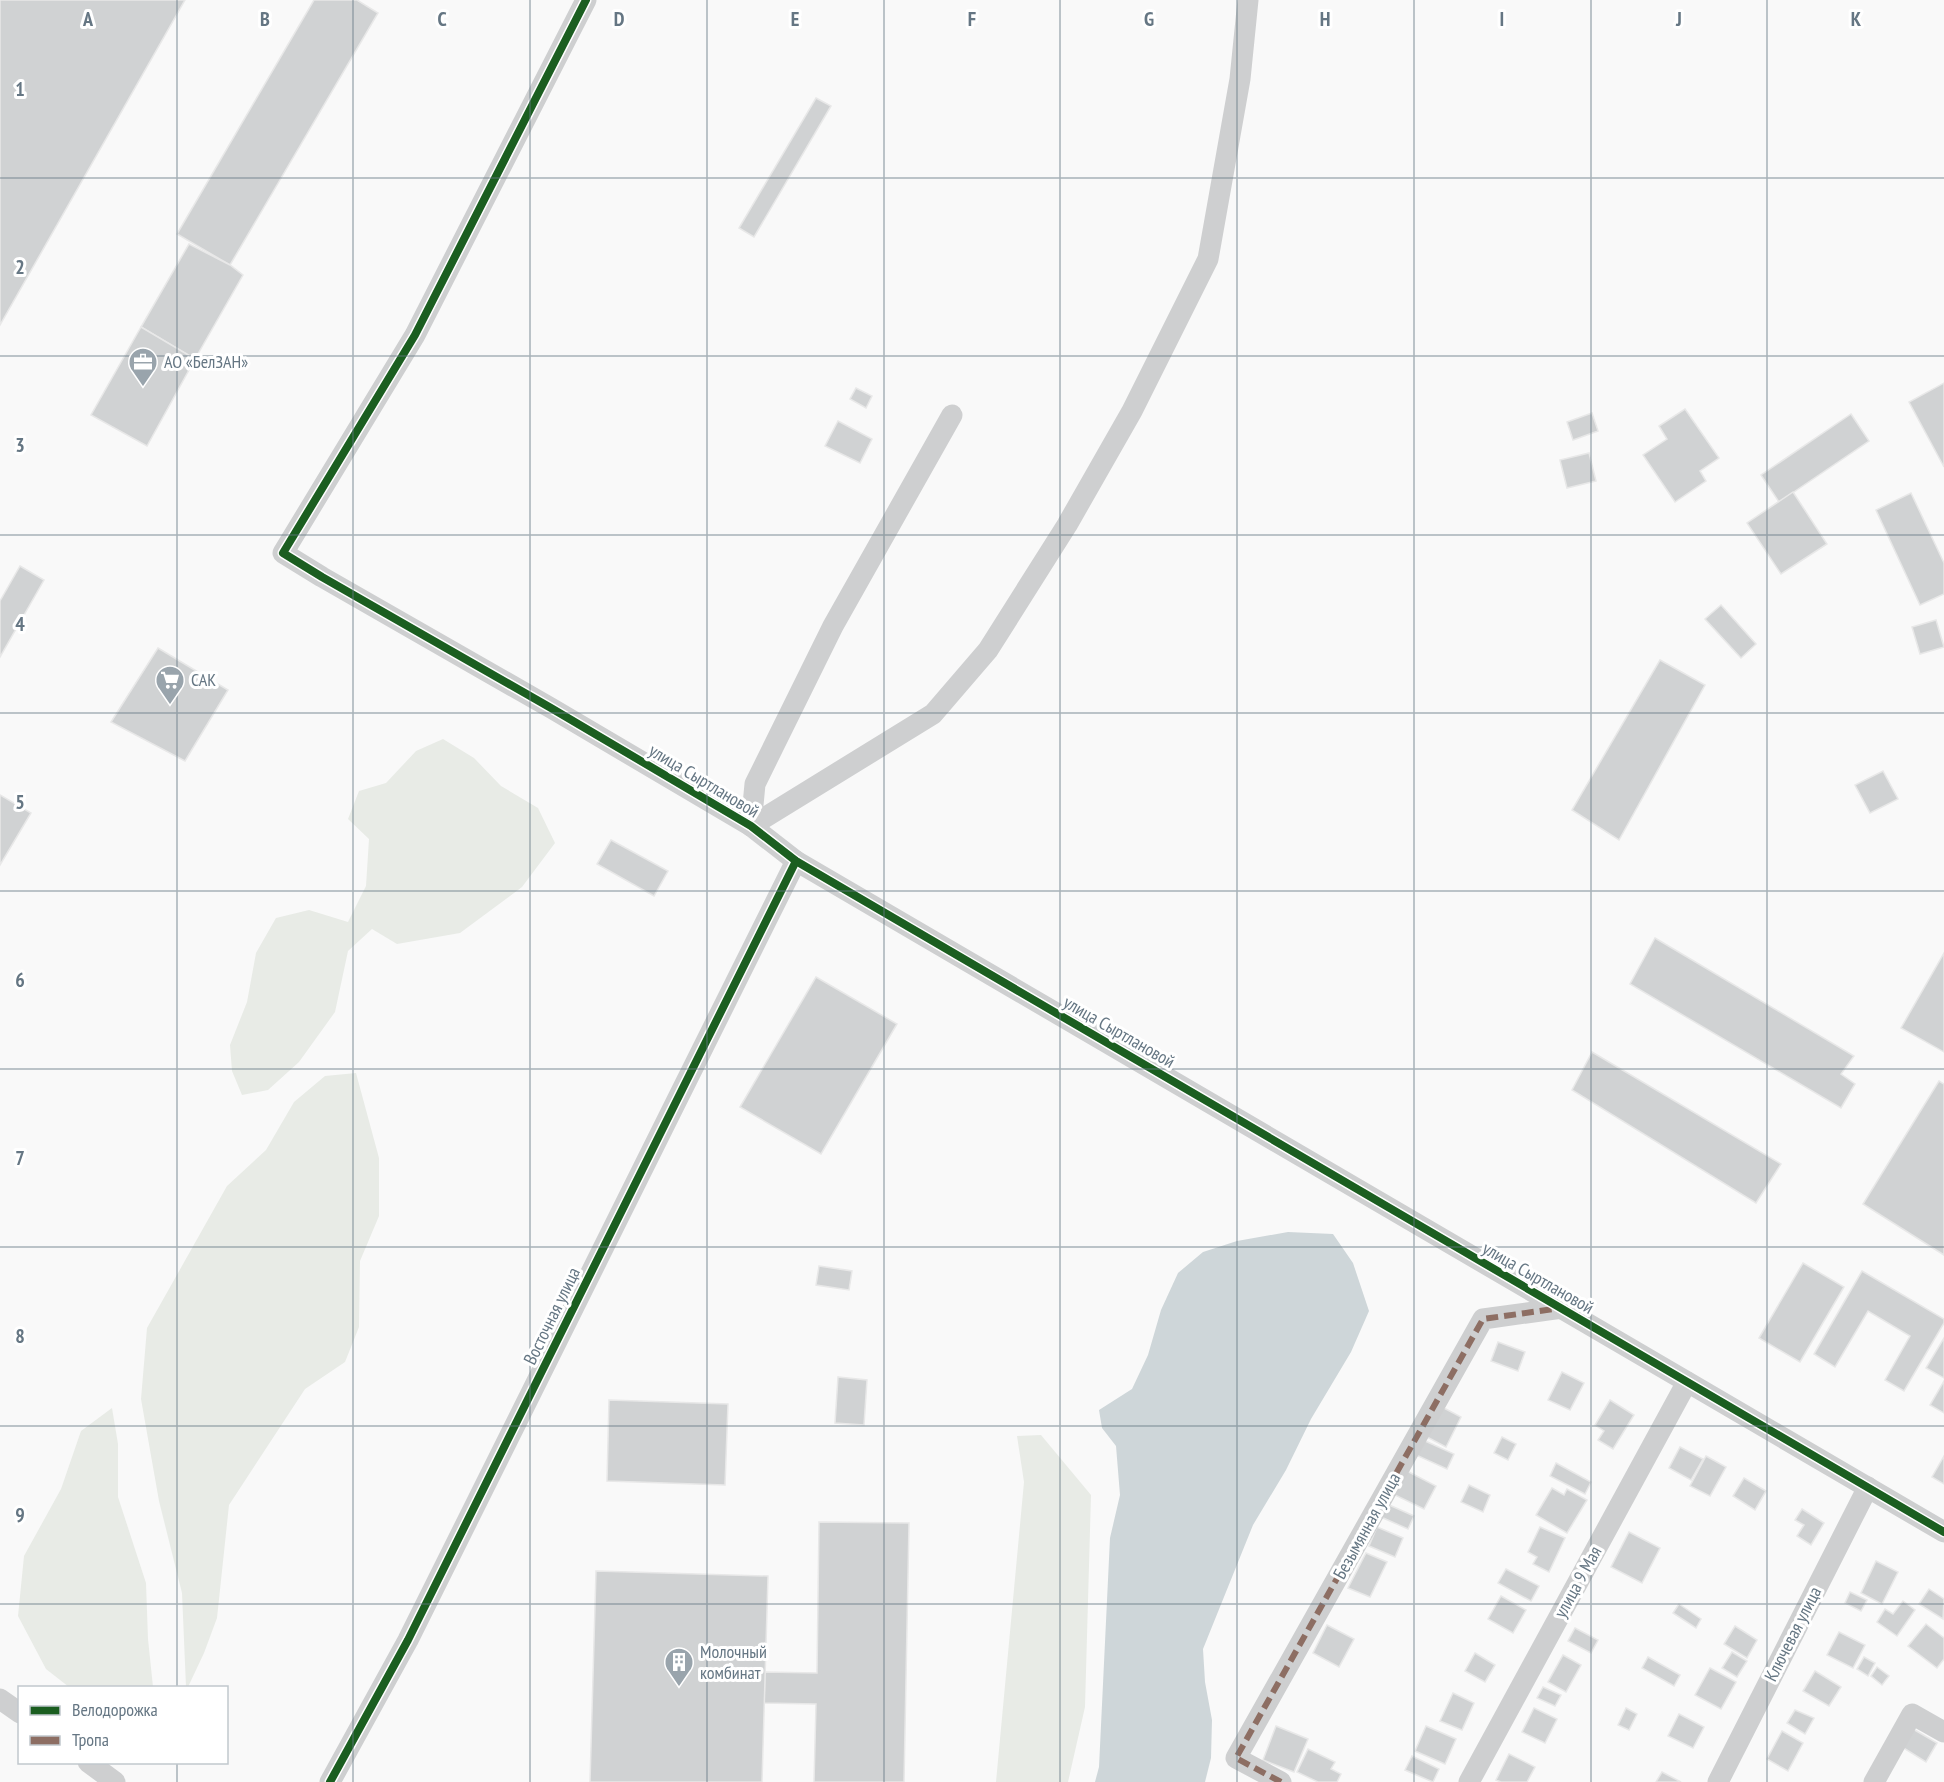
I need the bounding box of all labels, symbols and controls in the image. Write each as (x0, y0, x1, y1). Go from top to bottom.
text: A (82, 6, 94, 32)
text: B (260, 6, 270, 32)
text: C (437, 6, 447, 32)
text: D (614, 6, 625, 32)
text: E (791, 6, 799, 32)
text: F (968, 6, 976, 32)
text: G (1144, 6, 1154, 32)
text: H (1320, 6, 1330, 32)
text: I (1500, 6, 1504, 32)
text: J (1675, 6, 1682, 32)
text: K (1851, 6, 1862, 32)
text: 1 (15, 76, 25, 102)
text: 2 (15, 254, 25, 280)
office icon: АО «БелЗАН» (127, 346, 159, 388)
place label: АО «БелЗАН» (164, 350, 248, 373)
text: 3 (15, 432, 25, 458)
text: 4 (15, 611, 25, 637)
supermarket icon: САК (154, 664, 186, 706)
place label: САК (191, 668, 216, 691)
street label: улица Сыртлановой (645, 739, 764, 823)
text: 5 (15, 789, 25, 815)
text: 6 (15, 967, 25, 993)
street label: улица Сыртлановой (1059, 990, 1179, 1073)
text: 7 (15, 1145, 25, 1171)
street label: улица Сыртлановой (1478, 1236, 1598, 1319)
street label: Восточная улица (518, 1263, 585, 1368)
text: 8 (15, 1323, 25, 1349)
street label: Безымянная улица (1328, 1468, 1405, 1583)
text: 9 (15, 1502, 25, 1528)
street label: улица 9 Мая (1549, 1542, 1607, 1622)
street label: Ключевая улица (1759, 1583, 1826, 1685)
place label: Молочный комбинат (700, 1640, 767, 1684)
building icon: Молочный комбинат (663, 1646, 695, 1688)
legend (18, 1686, 228, 1764)
text: Велодорожка (72, 1698, 158, 1721)
text: Тропа (72, 1728, 109, 1751)

